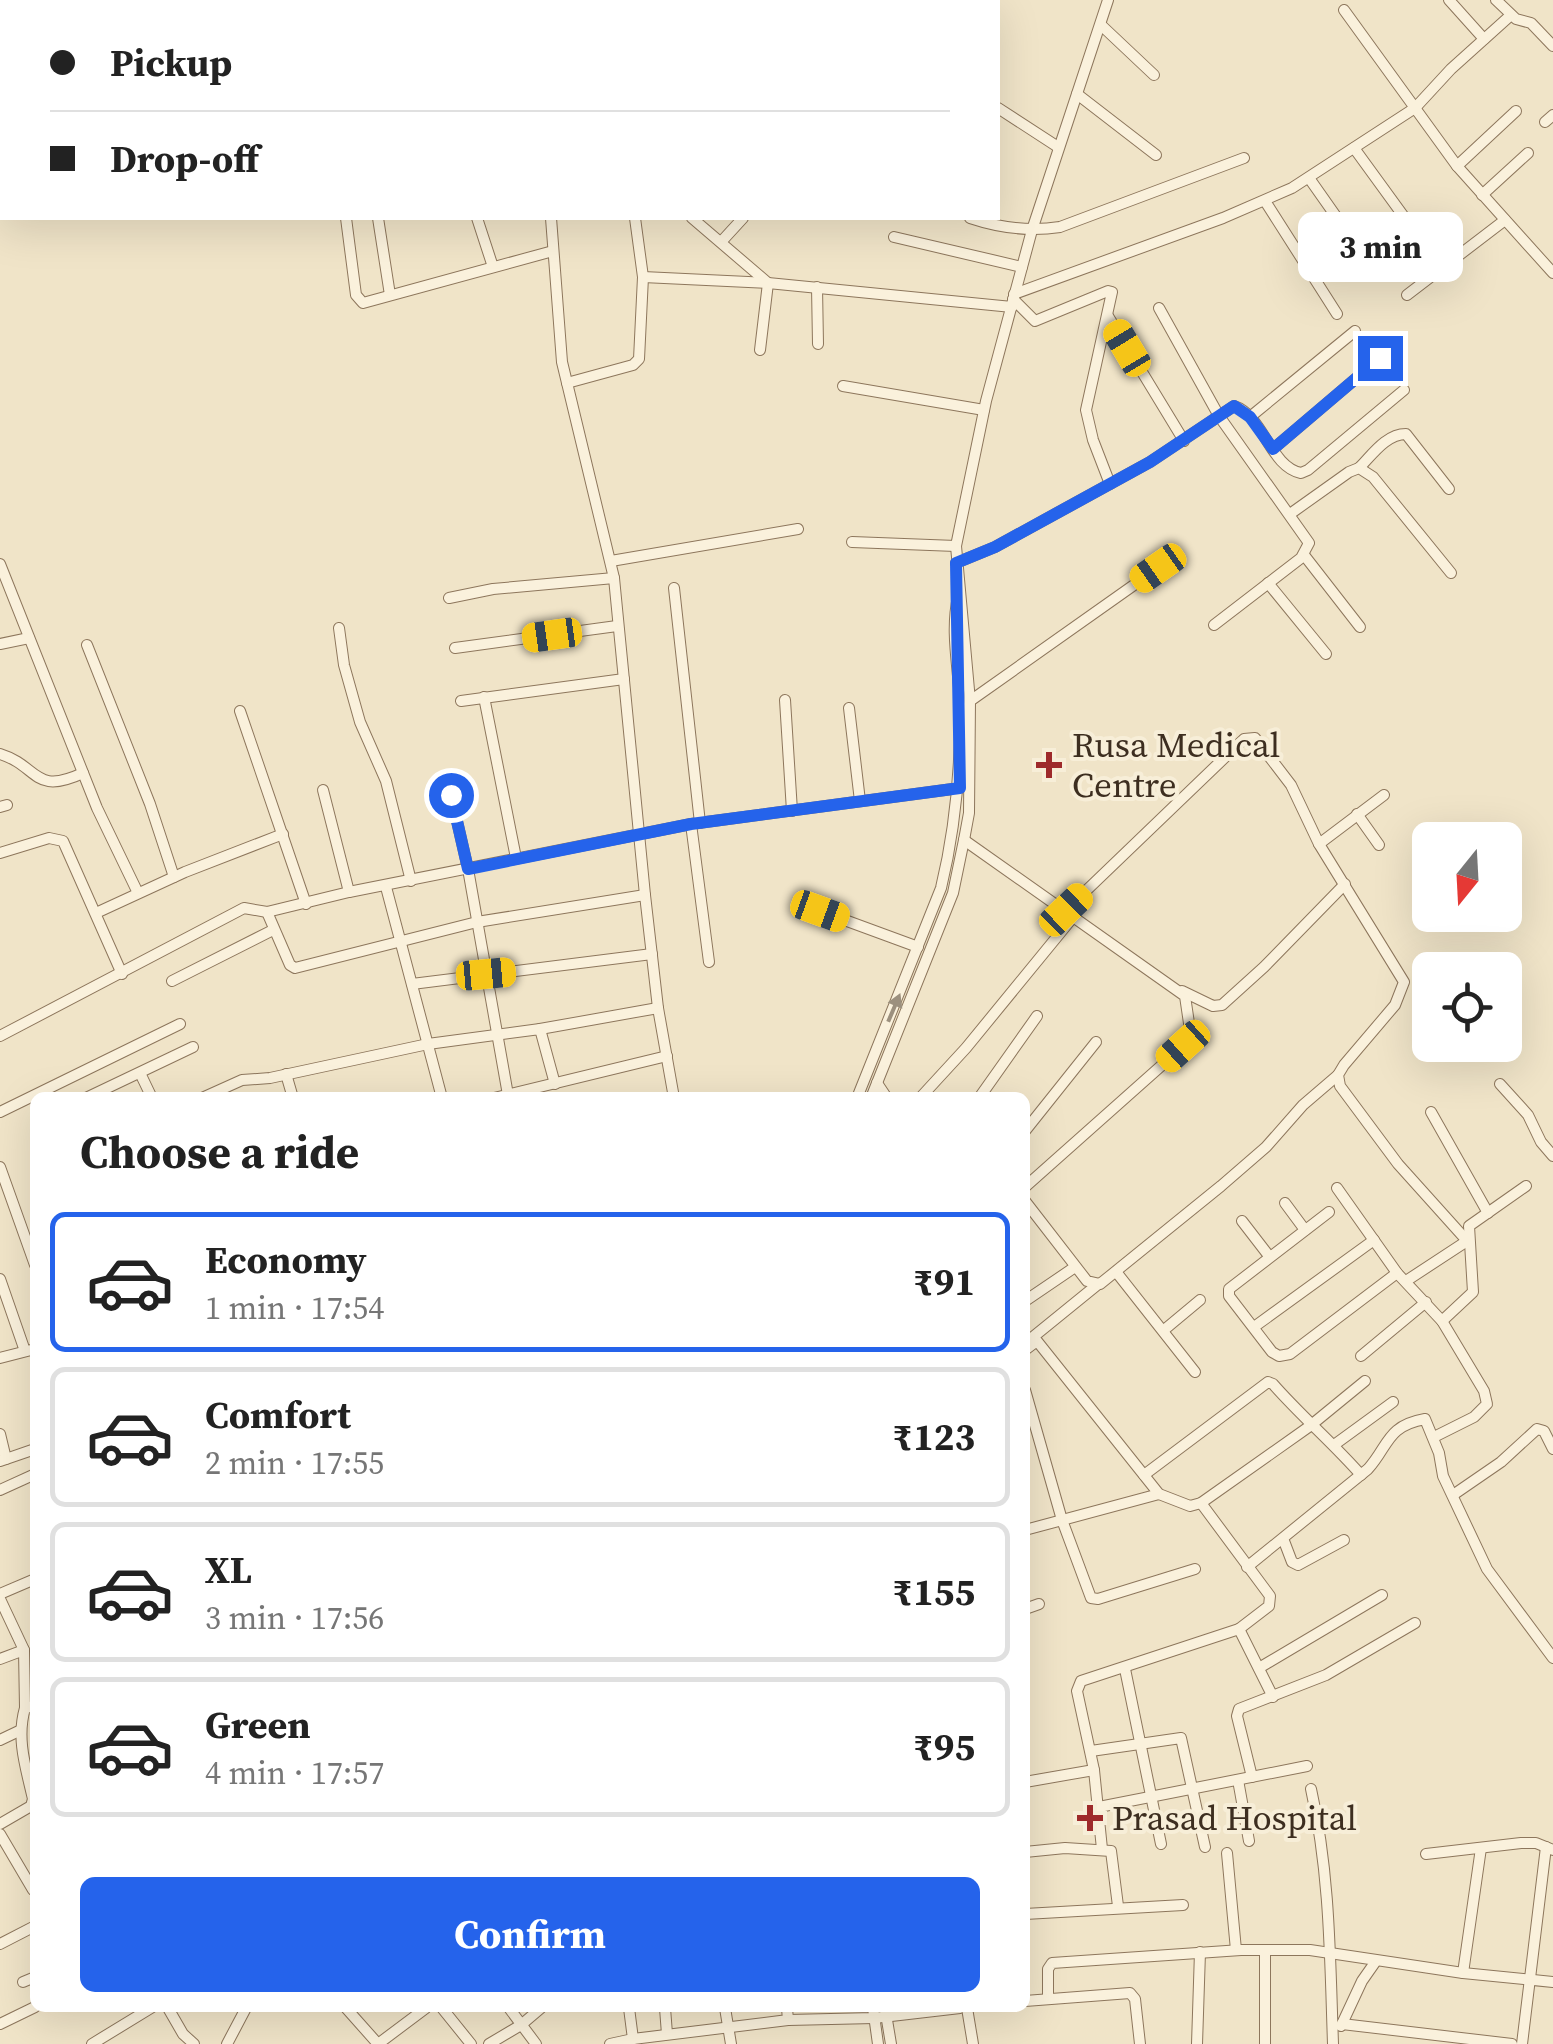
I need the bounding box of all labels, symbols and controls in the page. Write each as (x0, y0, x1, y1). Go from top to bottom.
text: Pickup (110, 37, 232, 89)
text: Drop-off (110, 133, 259, 185)
callout: 3 min (1298, 213, 1462, 283)
text: 3 min (1339, 225, 1422, 269)
car (1099, 315, 1155, 381)
route end (1358, 336, 1403, 381)
car (1125, 539, 1191, 597)
car (520, 616, 584, 654)
place label: Rusa Medical Centre (1072, 721, 1280, 809)
marker: Rusa Medical Centre (1036, 752, 1062, 778)
route start (429, 773, 474, 818)
north arrow (1412, 822, 1522, 932)
map controls (1412, 822, 1522, 1062)
car (1034, 878, 1098, 942)
car (787, 887, 853, 935)
button: locate (1412, 952, 1522, 1062)
car (455, 956, 517, 992)
one-way arrow (886, 993, 902, 1022)
car (1151, 1015, 1215, 1077)
text: Choose a ride (80, 1121, 359, 1183)
text: Economy (205, 1234, 367, 1286)
icon: car (85, 1237, 175, 1327)
text: ₹91 (913, 1256, 975, 1308)
text: 1 min · 17:54 (205, 1286, 384, 1330)
text: Comfort (205, 1389, 351, 1441)
icon: car (85, 1392, 175, 1482)
text: ₹123 (893, 1411, 975, 1463)
text: 2 min · 17:55 (205, 1441, 384, 1485)
text: XL (205, 1544, 252, 1596)
icon: car (85, 1547, 175, 1637)
text: ₹155 (893, 1566, 975, 1618)
text: 3 min · 17:56 (205, 1596, 384, 1640)
text: Green (205, 1699, 311, 1751)
icon: car (85, 1702, 175, 1792)
text: ₹95 (913, 1721, 975, 1773)
text: 4 min · 17:57 (205, 1751, 384, 1795)
place label: Prasad Hospital (1112, 1794, 1357, 1842)
marker: Prasad Hospital (1077, 1805, 1103, 1831)
button: Confirm (80, 1877, 980, 1992)

